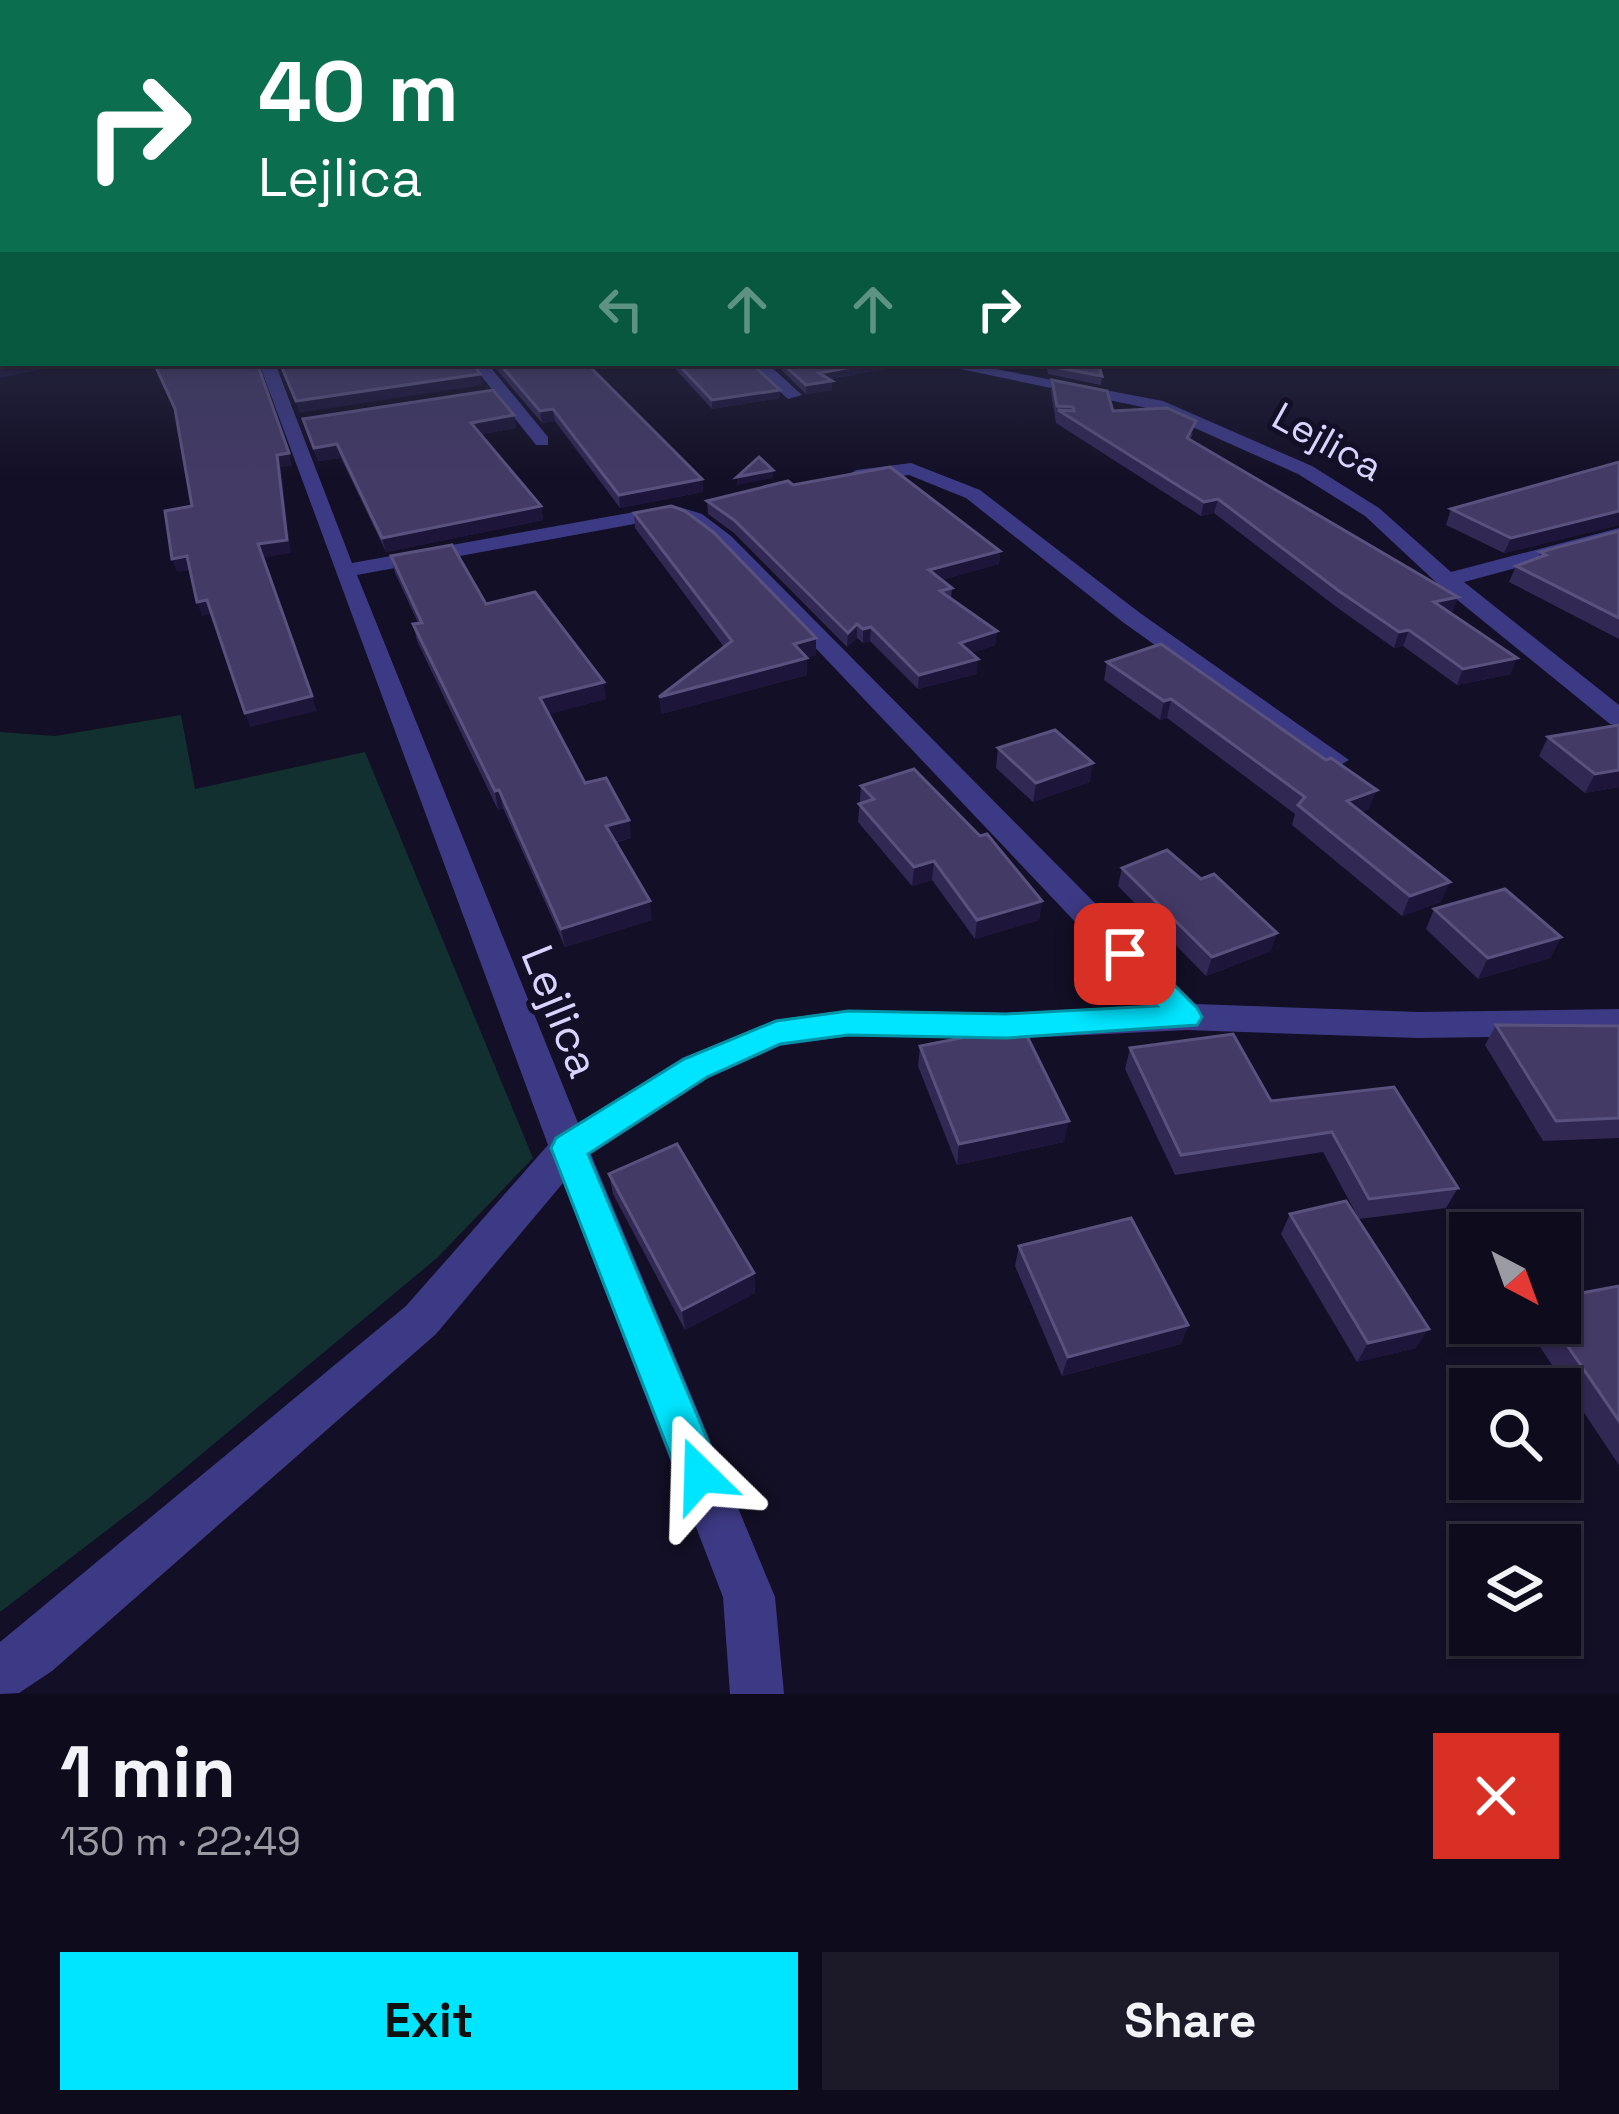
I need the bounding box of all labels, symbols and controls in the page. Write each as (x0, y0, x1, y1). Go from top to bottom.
text: 40 m (258, 38, 459, 146)
icon: right (60, 48, 216, 204)
text: Lejlica (258, 143, 422, 212)
icon: left (588, 276, 654, 342)
icon: ahead (714, 276, 780, 342)
icon: ahead (840, 276, 906, 342)
icon: right (966, 276, 1032, 342)
street label: Lejlica (1264, 391, 1392, 492)
pin (1074, 903, 1176, 1005)
icon: arrive (1092, 921, 1158, 987)
street label: Lejlica (508, 937, 613, 1085)
north arrow (1449, 1212, 1581, 1344)
map controls (1449, 1212, 1581, 1656)
button: search (1449, 1368, 1581, 1500)
position arrow (637, 1412, 763, 1538)
button: layers (1449, 1524, 1581, 1656)
text: 1 min (60, 1726, 236, 1818)
button: close (1433, 1733, 1559, 1859)
text: 130 m · 22:49 (60, 1817, 301, 1866)
button: Exit (60, 1952, 798, 2090)
button: Share (822, 1952, 1559, 2090)

